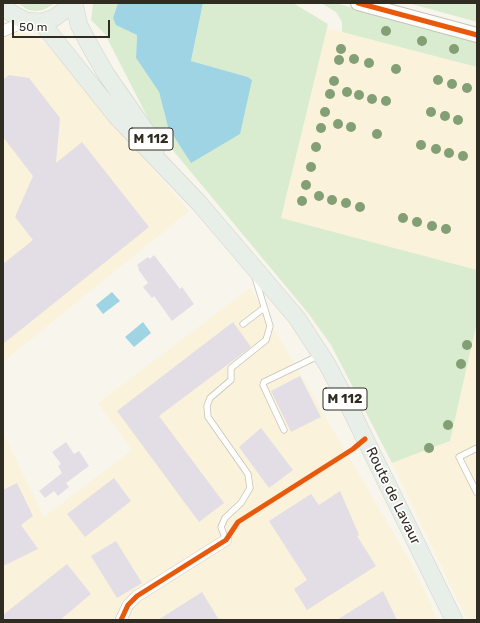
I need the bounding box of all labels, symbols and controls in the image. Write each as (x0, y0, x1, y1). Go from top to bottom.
scale bar (14, 12, 112, 38)
text: 50 m (19, 20, 47, 34)
road number: M 112 (129, 128, 173, 150)
road number: M 112 (323, 388, 367, 410)
street label: Route de Lavaur (362, 445, 424, 547)

